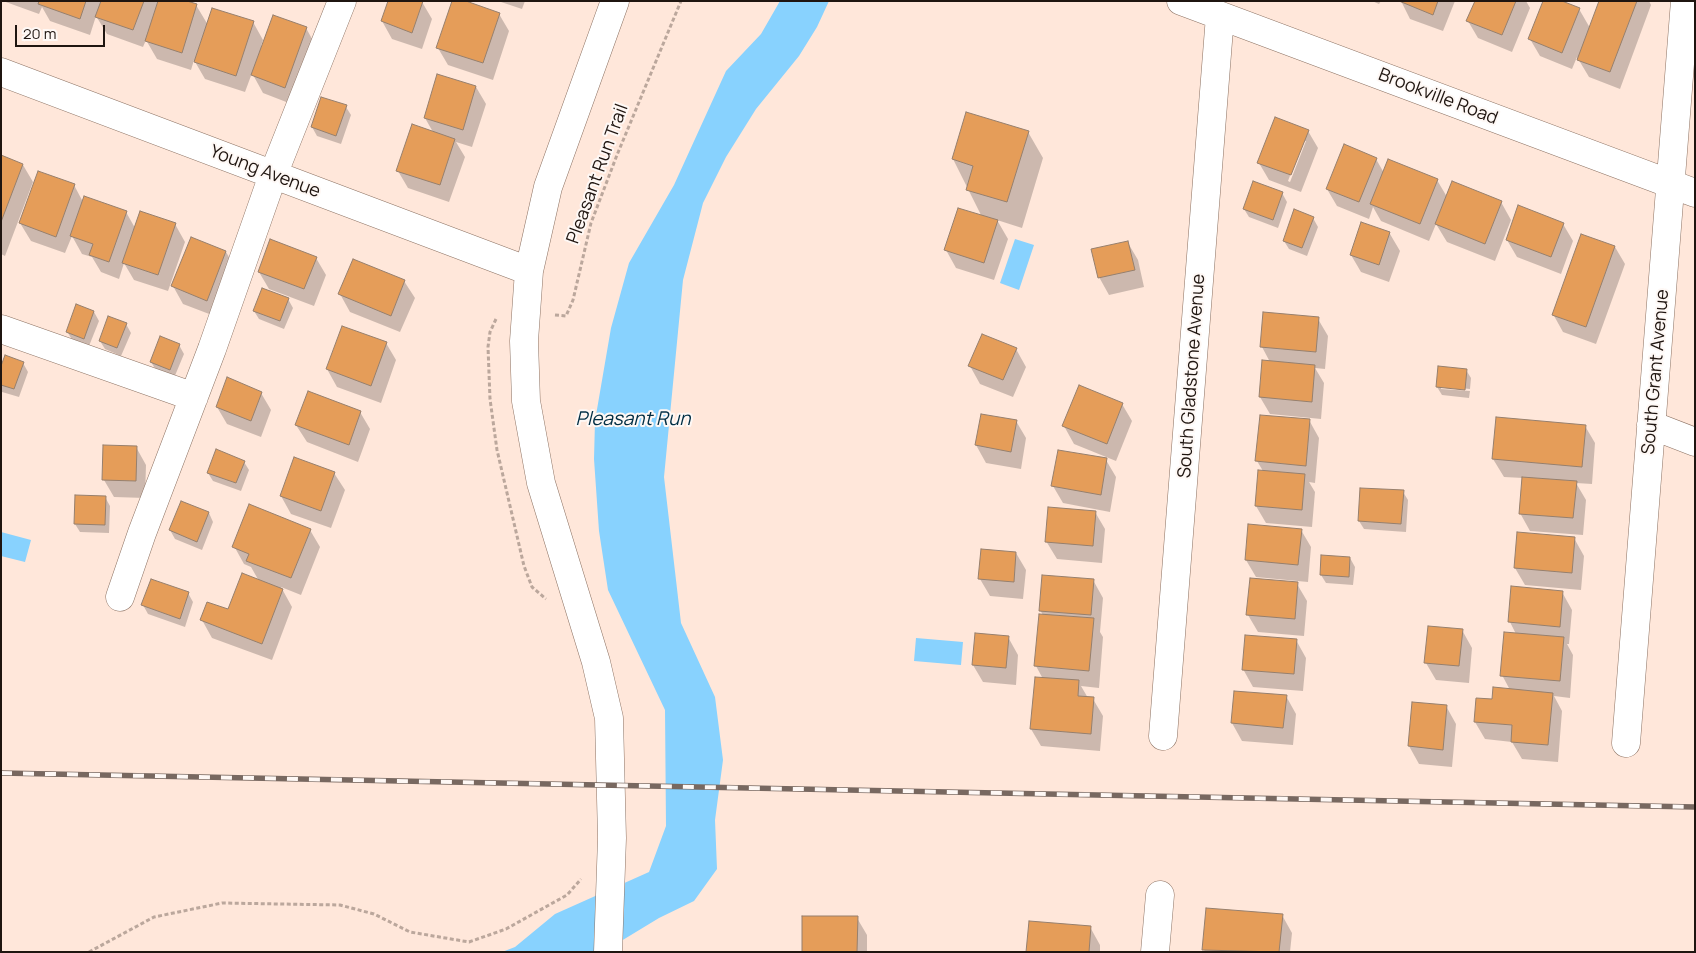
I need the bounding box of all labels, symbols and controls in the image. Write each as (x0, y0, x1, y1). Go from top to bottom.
scale bar (18, 15, 108, 47)
text: 20 m (23, 23, 56, 44)
street label: Brookville Road (1375, 64, 1501, 130)
street label: Pleasant Run Trail (563, 101, 633, 247)
street label: Young Avenue (207, 141, 323, 203)
street label: South Gladstone Avenue (1174, 273, 1210, 479)
street label: South Grant Avenue (1638, 288, 1674, 456)
water label: Pleasant Run (575, 409, 691, 431)

